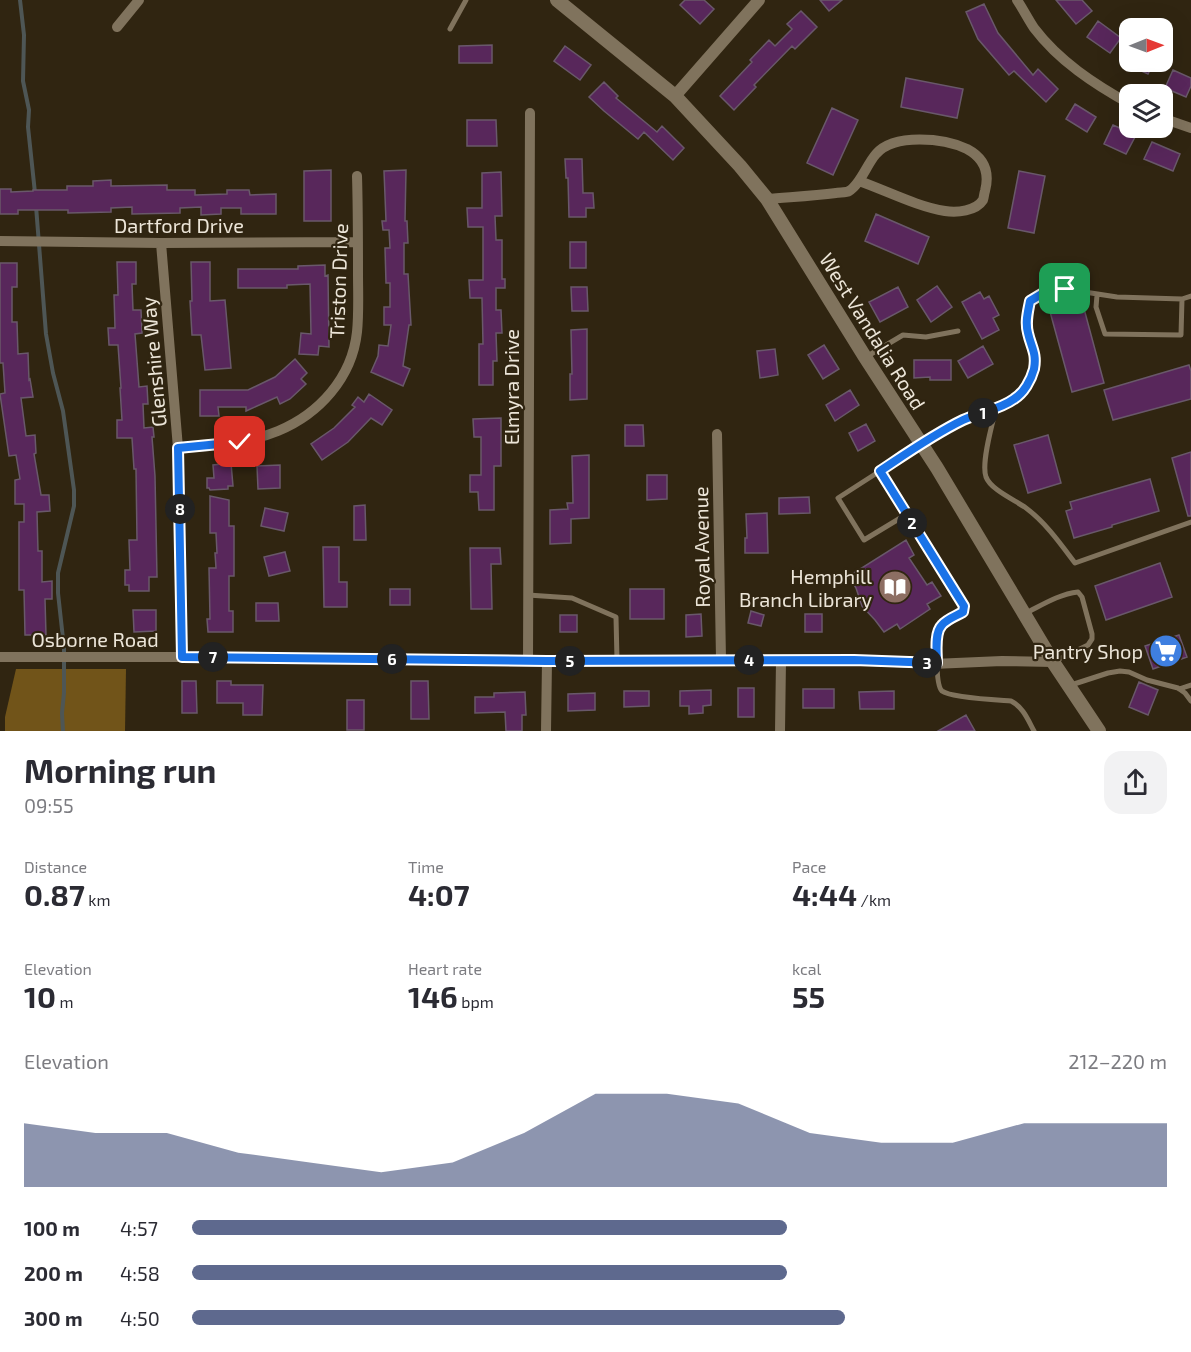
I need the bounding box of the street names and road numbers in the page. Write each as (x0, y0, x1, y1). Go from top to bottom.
street label: Dartford Drive (114, 213, 244, 237)
street label: Triston Drive (324, 223, 352, 339)
street label: West Vandalia Road (815, 248, 931, 414)
street label: Glenshire Way (135, 296, 171, 428)
street label: Elmyra Drive (499, 329, 523, 445)
street label: Royal Avenue (688, 486, 714, 608)
street label: Osborne Road (31, 627, 159, 651)

